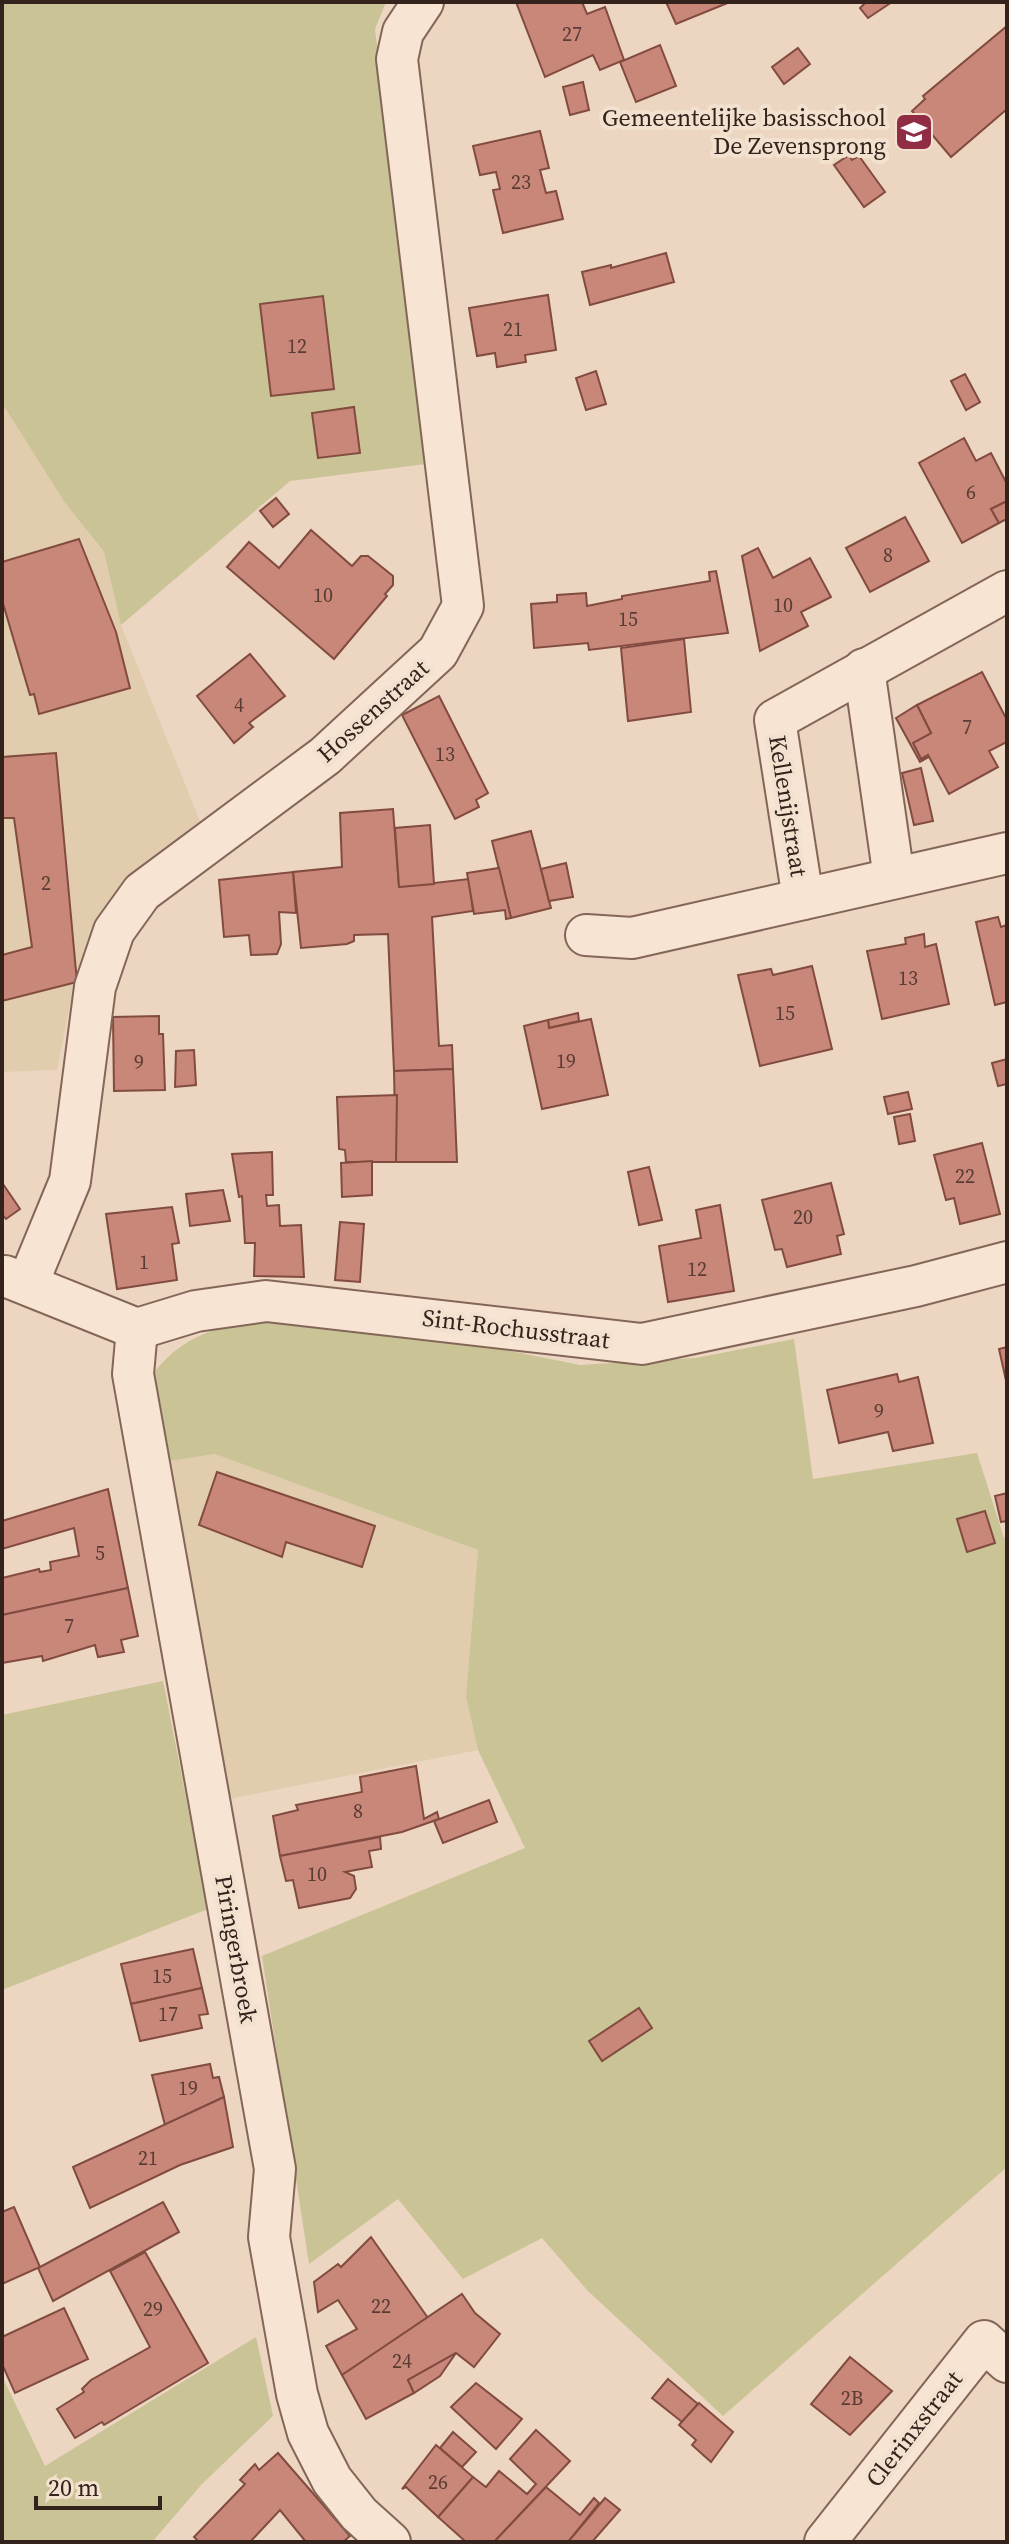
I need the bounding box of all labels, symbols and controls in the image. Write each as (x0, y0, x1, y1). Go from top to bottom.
house number: 27 (562, 20, 582, 48)
place label: Gemeentelijke basisschool De Zevensprong (602, 101, 886, 162)
school or university icon: Gemeentelijke basisschool De Zevensprong (893, 111, 935, 153)
house number: 23 (511, 168, 531, 196)
house number: 21 (503, 315, 523, 343)
house number: 12 (287, 332, 307, 360)
house number: 6 (966, 478, 976, 506)
house number: 8 (883, 541, 893, 569)
house number: 10 (313, 581, 333, 609)
house number: 10 (773, 591, 793, 619)
house number: 15 (618, 605, 638, 633)
street label: Hossenstraat (310, 652, 436, 770)
house number: 4 (234, 691, 244, 719)
house number: 7 (962, 713, 972, 741)
street label: Kellenijstraat (761, 733, 816, 879)
house number: 13 (435, 740, 455, 768)
house number: 2 (41, 869, 51, 897)
house number: 13 (898, 964, 918, 992)
house number: 15 (775, 999, 795, 1027)
house number: 19 (556, 1047, 576, 1075)
house number: 9 (134, 1048, 144, 1076)
house number: 22 (955, 1162, 975, 1190)
house number: 20 (793, 1203, 813, 1231)
house number: 1 (139, 1248, 149, 1276)
house number: 12 (687, 1255, 707, 1283)
street label: Sint-Rochusstraat (421, 1301, 612, 1356)
house number: 9 (874, 1397, 884, 1425)
house number: 5 (95, 1539, 105, 1567)
house number: 7 (64, 1612, 74, 1640)
house number: 8 (353, 1797, 363, 1825)
house number: 10 (307, 1860, 327, 1888)
street label: Piringerbroek (207, 1872, 266, 2026)
house number: 15 (152, 1962, 172, 1990)
house number: 17 (158, 2000, 178, 2028)
house number: 19 (178, 2074, 198, 2102)
house number: 21 (138, 2144, 158, 2172)
house number: 22 (371, 2292, 391, 2320)
house number: 29 (143, 2295, 163, 2323)
house number: 24 (392, 2347, 412, 2375)
street label: Clerinxstraat (858, 2363, 970, 2494)
house number: 2B (841, 2384, 863, 2412)
scale bar (36, 2460, 160, 2510)
house number: 26 (428, 2468, 448, 2496)
text: 20 m (48, 2471, 99, 2504)

